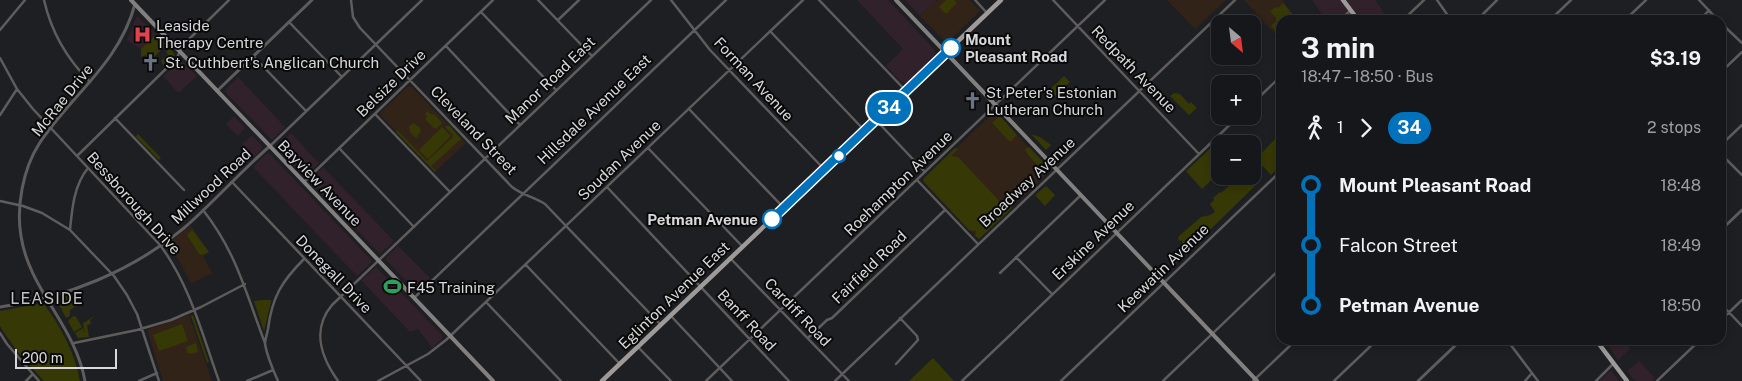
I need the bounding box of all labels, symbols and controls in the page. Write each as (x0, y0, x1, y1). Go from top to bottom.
north arrow (1211, 15, 1261, 65)
map controls (1211, 15, 1261, 185)
place label: Leaside Therapy Centre (156, 17, 264, 51)
street label: Redpath Avenue (1088, 22, 1180, 116)
hospital icon: Leaside Therapy Centre (132, 24, 152, 44)
place label: Mount Pleasant Road (965, 31, 1067, 65)
text: 3 min (1301, 31, 1375, 64)
street label: Manor Road East (502, 33, 598, 127)
street label: Forman Avenue (711, 34, 797, 124)
marker: Mount Pleasant Road (941, 38, 961, 58)
street label: Belsize Drive (353, 46, 429, 120)
text: $3.19 (1650, 47, 1701, 69)
street label: Hillsdale Avenue East (534, 50, 654, 167)
church icon: St. Cuthbert's Anglican Church (141, 52, 161, 72)
place label: St. Cuthbert's Anglican Church (165, 54, 379, 71)
street label: McRae Drive (28, 61, 96, 139)
text: 18:47 – 18:50 · Bus (1301, 67, 1433, 86)
button: + (1211, 75, 1261, 125)
street label: Cleveland Street (427, 82, 521, 178)
place label: St Peter's Estonian Lutheran Church (986, 84, 1117, 118)
church icon: St Peter's Estonian Lutheran Church (962, 91, 982, 111)
line badge: 34 (866, 92, 912, 124)
text: 34 (877, 97, 901, 118)
icon: walk (1301, 114, 1329, 142)
icon: forward (1352, 114, 1380, 142)
street label: Soudan Avenue (574, 116, 664, 204)
text: 34 (1398, 117, 1421, 138)
text: 1 (1337, 118, 1344, 137)
text: 2 stops (1647, 118, 1701, 137)
street label: Roehampton Avenue (841, 127, 955, 239)
street label: Broadway Avenue (976, 133, 1078, 231)
button: − (1211, 135, 1261, 185)
street label: Bayview Avenue (275, 137, 365, 229)
street label: Millwood Road (168, 145, 254, 227)
street label: Bessborough Drive (84, 148, 184, 258)
unlabelled marker (832, 149, 846, 163)
text: Mount Pleasant Road (1339, 174, 1531, 196)
text: 18:48 (1660, 176, 1701, 195)
street label: Erskine Avenue (1049, 197, 1137, 283)
marker: Petman Avenue (762, 209, 782, 229)
place label: Petman Avenue (647, 211, 758, 228)
street label: Keewatin Avenue (1114, 220, 1212, 316)
street label: Fairfield Road (828, 227, 910, 307)
street label: Donegall Drive (293, 231, 375, 317)
text: Falcon Street (1339, 234, 1458, 256)
text: 18:49 (1661, 236, 1701, 255)
street label: Eglinton Avenue East (615, 238, 733, 352)
street label: Cardiff Road (761, 275, 835, 349)
sports icon: F45 Training (383, 277, 403, 297)
place label: F45 Training (407, 279, 495, 296)
street label: Banff Road (714, 286, 780, 354)
district label: LEASIDE (10, 289, 84, 308)
text: Petman Avenue (1339, 294, 1479, 316)
text: 18:50 (1660, 296, 1701, 315)
scale bar (15, 346, 118, 369)
text: 200 m (22, 350, 63, 366)

